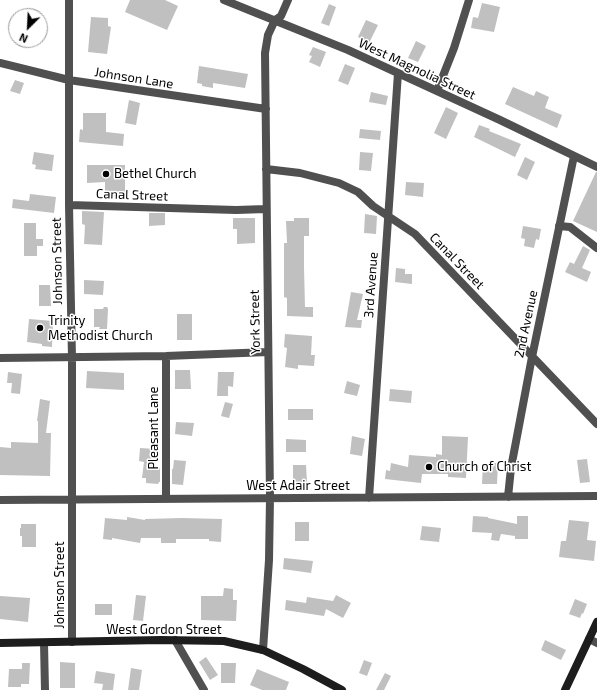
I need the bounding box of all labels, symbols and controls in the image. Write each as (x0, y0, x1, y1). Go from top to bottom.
north arrow (8, 8, 48, 48)
text: N (17, 31, 30, 46)
street label: West Magnolia Street (356, 35, 478, 103)
street label: Johnson Lane (93, 64, 175, 92)
place label: Bethel Church (114, 166, 197, 182)
marker: Bethel Church (101, 169, 111, 179)
street label: Canal Street (96, 186, 168, 204)
street label: Johnson Street (48, 217, 66, 305)
street label: Canal Street (426, 230, 488, 292)
street label: 3rd Avenue (361, 251, 381, 319)
street label: York Street (247, 289, 263, 355)
street label: 2nd Avenue (511, 289, 541, 359)
place label: Trinity Methodist Church (48, 313, 153, 344)
marker: Trinity Methodist Church (35, 323, 45, 333)
street label: Pleasant Lane (146, 386, 162, 470)
place label: Church of Christ (437, 459, 531, 475)
marker: Church of Christ (424, 462, 434, 472)
street label: West Adair Street (246, 478, 350, 494)
street label: Johnson Street (52, 541, 68, 629)
street label: West Gordon Street (106, 622, 222, 638)

